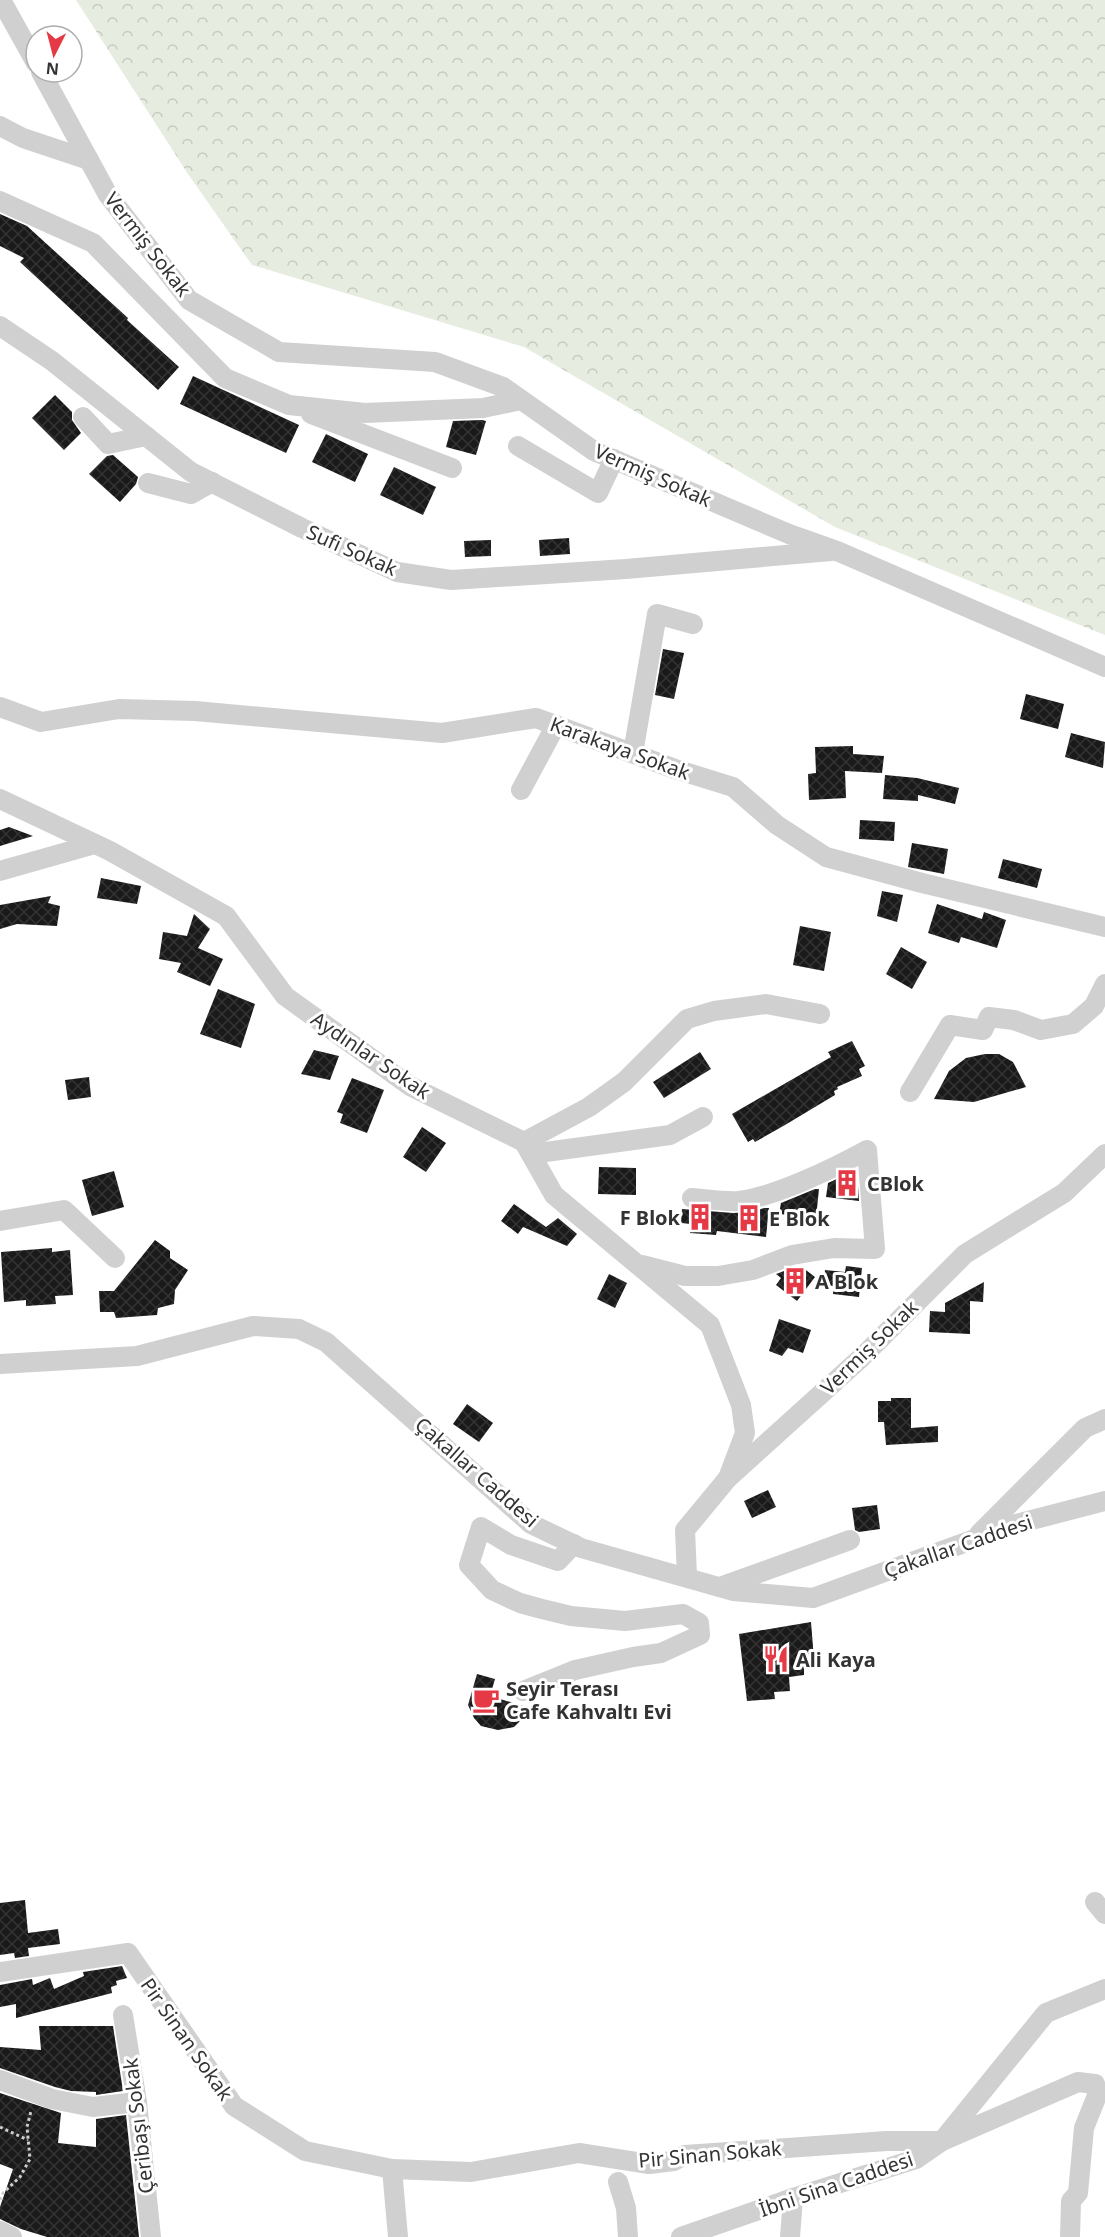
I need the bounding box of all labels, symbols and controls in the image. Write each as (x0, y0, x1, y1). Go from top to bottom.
north arrow (24, 24, 84, 84)
text: N (45, 57, 60, 81)
street label: Vermiş Sokak (99, 186, 197, 302)
street label: Vermiş Sokak (590, 437, 716, 513)
street label: Sufi Sokak (303, 518, 402, 582)
street label: Karakaya Sokak (546, 710, 694, 786)
street label: Aydınlar Sokak (306, 1005, 436, 1105)
building icon: CBlok (832, 1168, 862, 1198)
place label: CBlok (867, 1170, 925, 1197)
building icon: F Blok (685, 1202, 715, 1232)
building icon: E Blok (734, 1203, 764, 1233)
place label: F Blok (620, 1204, 681, 1231)
place label: E Blok (769, 1205, 830, 1232)
building icon: A Blok (780, 1266, 810, 1296)
place label: A Blok (815, 1268, 879, 1295)
street label: Vermiş Sokak (815, 1294, 924, 1400)
street label: Çakallar Caddesi (410, 1411, 544, 1533)
street label: Çakallar Caddesi (880, 1508, 1036, 1584)
restaurant icon: Ali Kaya (761, 1644, 791, 1674)
place label: Ali Kaya (796, 1646, 876, 1673)
place label: Seyir Terası Cafe Kahvaltı Evi (506, 1675, 672, 1725)
cafe icon: Seyir Terası Cafe Kahvaltı Evi (471, 1685, 501, 1715)
street label: Pir Sinan Sokak (135, 1972, 239, 2106)
street label: Çeribaşı Sokak (116, 2056, 160, 2195)
street label: Pir Sinan Sokak (637, 2134, 783, 2174)
street label: İbni Sina Caddesi (755, 2145, 917, 2223)

